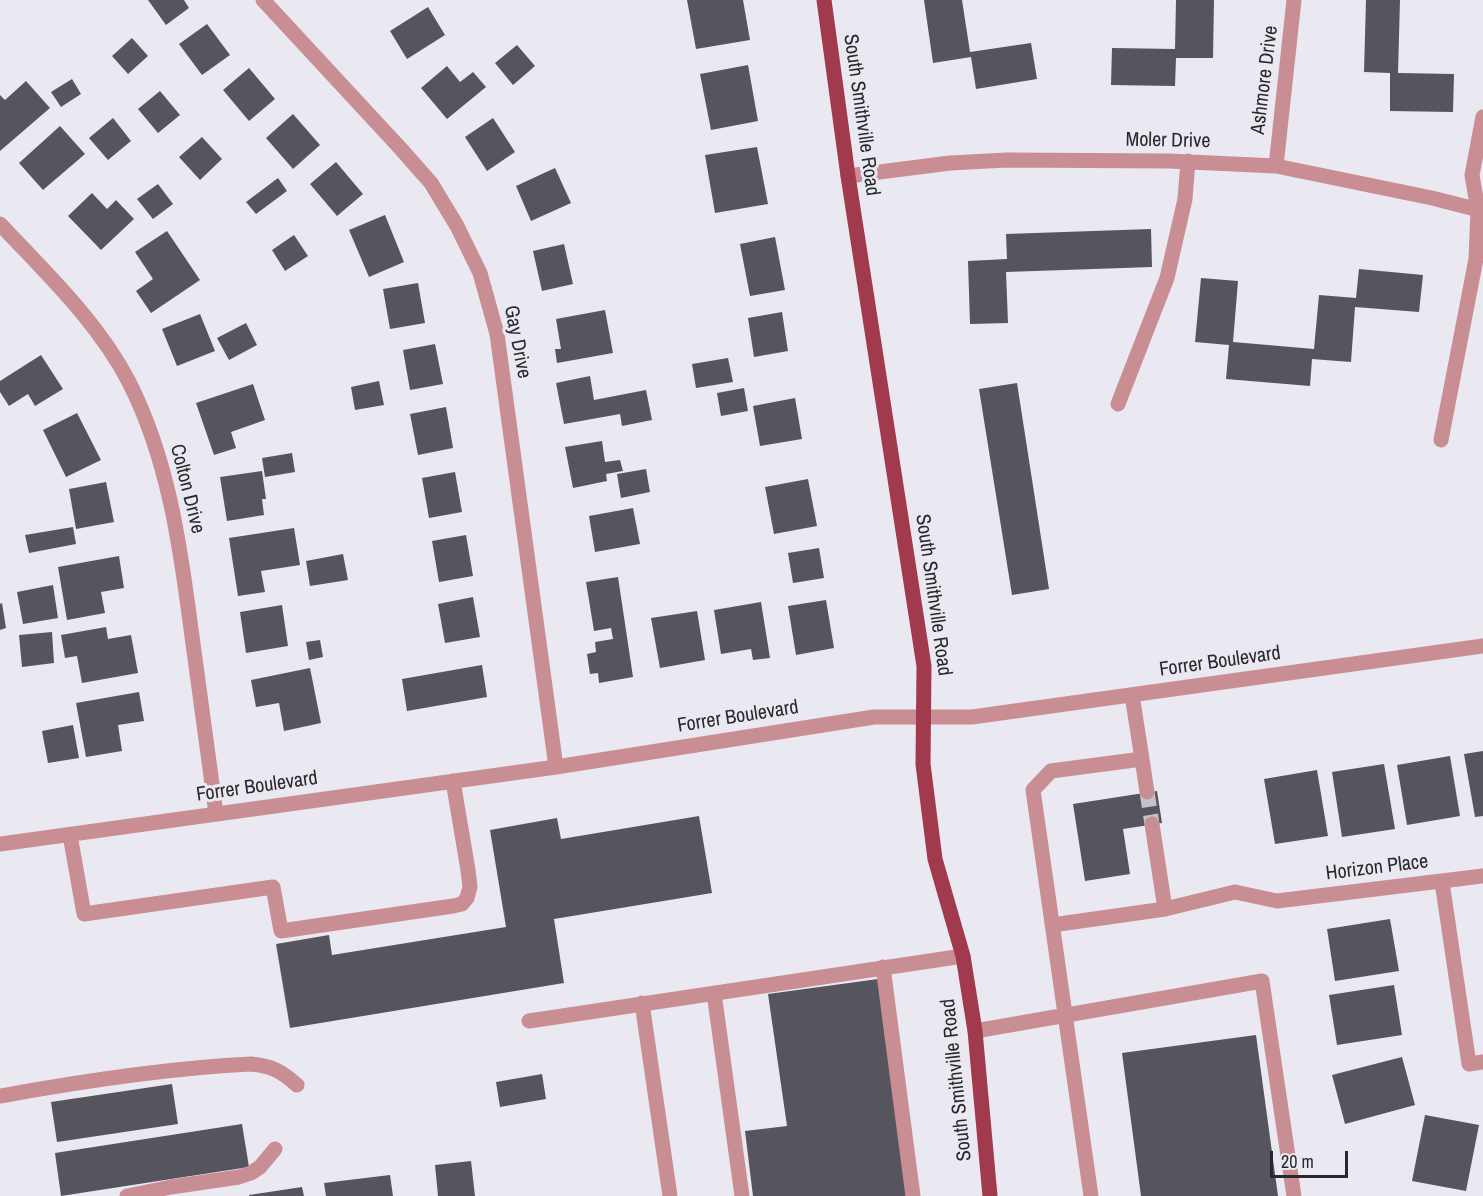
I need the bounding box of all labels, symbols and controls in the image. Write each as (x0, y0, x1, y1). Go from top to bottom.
street label: Ashmore Drive (1246, 24, 1284, 136)
street label: South Smithville Road (838, 33, 884, 197)
street label: Moler Drive (1125, 128, 1211, 154)
street label: Gay Drive (498, 303, 536, 381)
street label: Colton Drive (164, 442, 210, 536)
street label: South Smithville Road (910, 513, 956, 677)
street label: Forrer Boulevard (1158, 642, 1282, 682)
street label: Forrer Boulevard (676, 696, 800, 738)
street label: Forrer Boulevard (195, 767, 319, 807)
street label: Horizon Place (1324, 850, 1430, 886)
street label: South Smithville Road (937, 998, 977, 1162)
scale bar (1273, 1139, 1351, 1177)
text: 20 m (1281, 1149, 1314, 1174)

